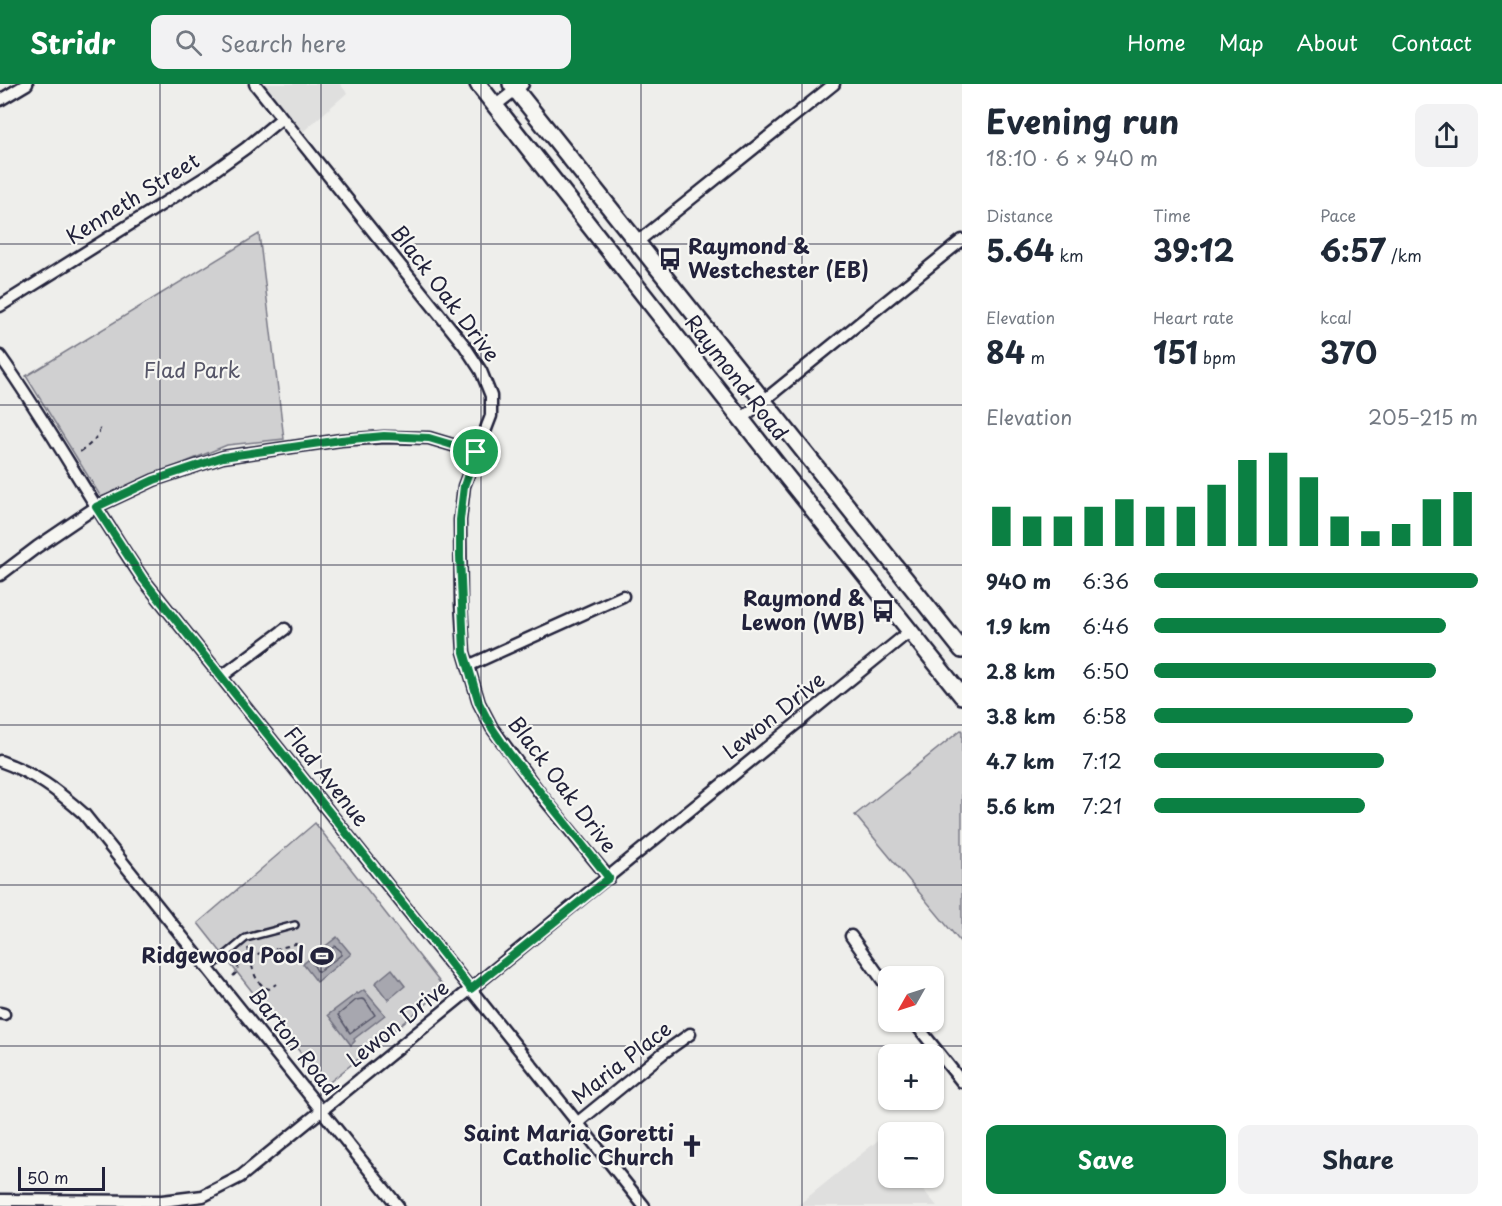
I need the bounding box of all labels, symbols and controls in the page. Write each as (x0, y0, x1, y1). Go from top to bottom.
search box (151, 15, 571, 69)
text: Stridr (30, 21, 115, 64)
icon: search (172, 26, 205, 59)
text: Search here (220, 26, 346, 59)
text: Home (1127, 26, 1186, 58)
text: Map (1219, 26, 1264, 58)
text: About (1297, 26, 1358, 58)
text: Contact (1391, 26, 1472, 58)
text: Evening run (986, 95, 1179, 145)
button: share (1415, 104, 1478, 167)
street label: Kenneth Street (59, 143, 205, 251)
text: 18:10 · 6 × 940 m (986, 143, 1158, 173)
text: Distance (986, 203, 1053, 227)
text: Time (1153, 203, 1191, 227)
text: Pace (1320, 203, 1356, 227)
street label: Black Oak Drive (385, 218, 509, 368)
text: 5.64 (986, 227, 1054, 272)
text: 39:12 (1153, 227, 1234, 272)
text: 6:57 (1320, 227, 1386, 272)
place label: Raymond & Westchester (EB) (688, 229, 869, 285)
text: km (1054, 243, 1083, 267)
text: /km (1386, 243, 1422, 267)
bus stop icon: Raymond & Westchester (EB) (657, 246, 683, 272)
text: Elevation (986, 305, 1055, 329)
text: Heart rate (1153, 305, 1234, 329)
text: kcal (1320, 305, 1352, 329)
street label: Raymond Road (678, 307, 797, 447)
text: 84 (986, 329, 1025, 374)
text: 151 (1153, 329, 1198, 374)
text: 370 (1320, 329, 1377, 374)
text: m (1025, 345, 1045, 369)
text: bpm (1198, 345, 1236, 369)
park label: Flad Park (144, 353, 241, 385)
text: Elevation (986, 402, 1072, 432)
text: 205–215 m (1368, 402, 1478, 432)
pin (450, 426, 501, 477)
icon: arrive (459, 435, 492, 468)
text: 940 m (986, 566, 1051, 596)
text: 6:36 (1082, 566, 1129, 596)
place label: Raymond & Lewon (WB) (741, 581, 865, 637)
bus stop icon: Raymond & Lewon (WB) (870, 598, 896, 624)
text: 1.9 km (986, 611, 1051, 641)
text: 6:46 (1082, 611, 1129, 641)
text: 2.8 km (986, 656, 1055, 686)
text: 6:50 (1082, 656, 1129, 686)
street label: Lewon Drive (715, 663, 831, 766)
text: 3.8 km (986, 701, 1056, 731)
text: 6:58 (1082, 701, 1127, 731)
street label: Black Oak Drive (502, 709, 626, 859)
street label: Flad Avenue (277, 719, 378, 833)
text: 4.7 km (986, 746, 1055, 776)
text: 7:12 (1082, 746, 1122, 776)
text: 5.6 km (986, 791, 1055, 821)
text: 7:21 (1082, 791, 1122, 821)
place label: Ridgewood Pool (142, 938, 304, 970)
sports icon: Ridgewood Pool (309, 943, 335, 969)
north arrow (878, 966, 944, 1032)
map controls (878, 966, 944, 1188)
street label: Lewon Drive (339, 971, 455, 1074)
street label: Barton Road (242, 980, 347, 1102)
street label: Maria Place (564, 1012, 678, 1111)
button: + (878, 1044, 944, 1110)
place label: Saint Maria Goretti Catholic Church (463, 1116, 674, 1172)
button: − (878, 1122, 944, 1188)
button: Save (986, 1125, 1226, 1194)
button: Share (1238, 1125, 1478, 1194)
church icon: Saint Maria Goretti Catholic Church (679, 1133, 705, 1159)
scale bar (18, 1164, 105, 1192)
text: 50 m (27, 1165, 68, 1189)

